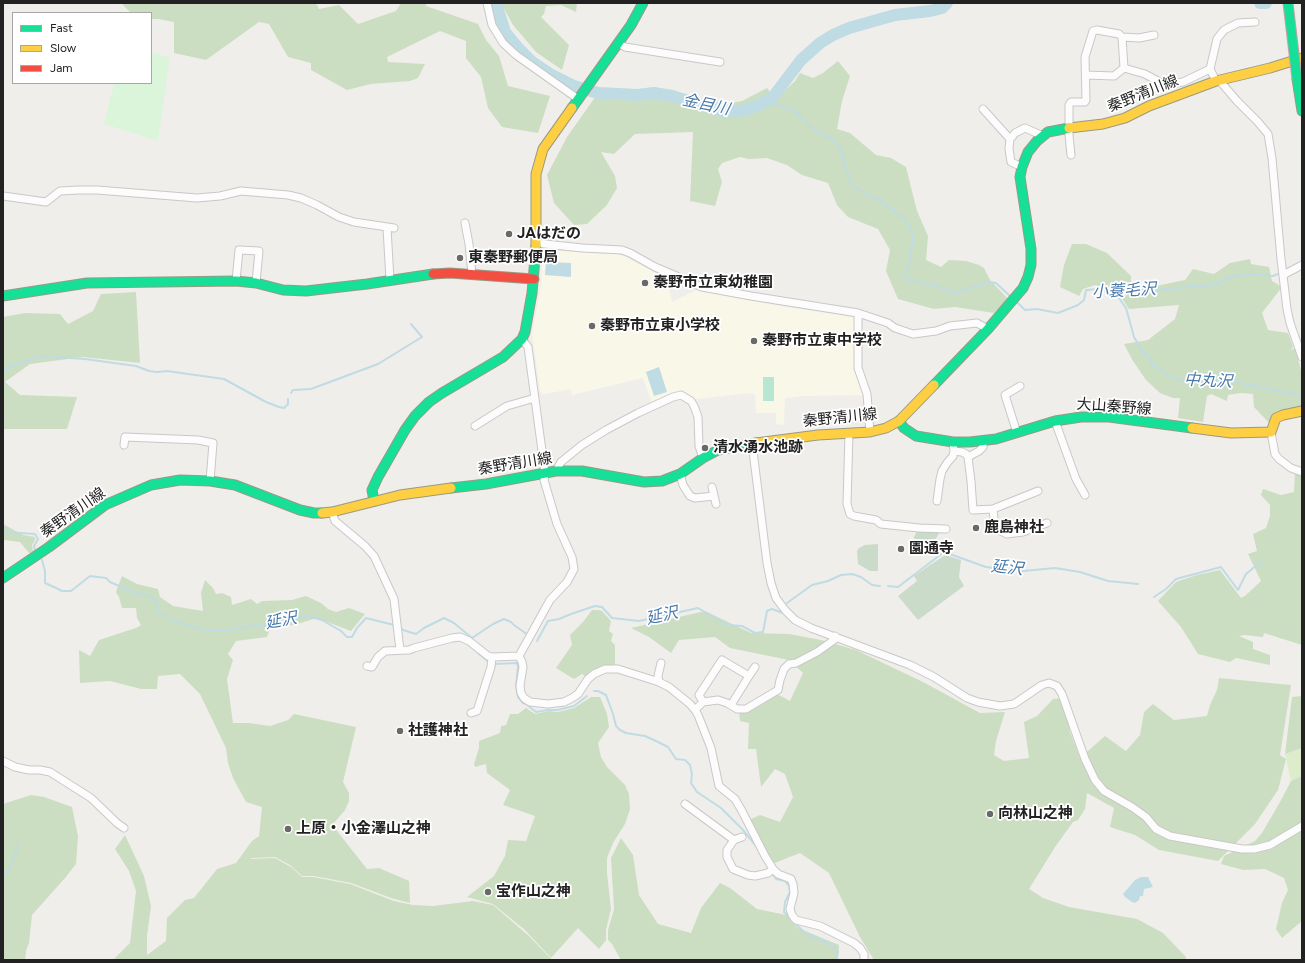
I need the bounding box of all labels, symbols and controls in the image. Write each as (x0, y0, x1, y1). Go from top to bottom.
legend (12, 12, 152, 84)
text: Fast (50, 21, 73, 35)
text: Slow (50, 41, 76, 55)
text: Jam (50, 61, 73, 75)
street label: 秦野清川線 (1105, 72, 1181, 116)
water label: 金目川 (681, 91, 731, 119)
place label: JAはだの (517, 225, 581, 243)
marker: JAはだの (504, 229, 514, 239)
place label: 東秦野郵便局 (468, 249, 558, 267)
marker: 東秦野郵便局 (455, 253, 465, 263)
place label: 秦野市立東幼稚園 (653, 274, 773, 292)
marker: 秦野市立東幼稚園 (640, 278, 650, 288)
water label: 小蓑毛沢 (1092, 280, 1156, 302)
place label: 秦野市立東小学校 (600, 317, 720, 335)
marker: 秦野市立東小学校 (587, 321, 597, 331)
place label: 秦野市立東中学校 (762, 332, 882, 350)
marker: 秦野市立東中学校 (749, 336, 759, 346)
water label: 中丸沢 (1184, 370, 1232, 392)
street label: 大山秦野線 (1076, 395, 1152, 419)
street label: 秦野清川線 (802, 405, 878, 431)
place label: 清水湧水池跡 (713, 439, 803, 457)
marker: 清水湧水池跡 (700, 443, 710, 453)
street label: 秦野清川線 (477, 449, 553, 479)
street label: 秦野清川線 (37, 484, 109, 542)
place label: 鹿島神社 (984, 519, 1044, 537)
marker: 鹿島神社 (971, 523, 981, 533)
place label: 園通寺 (909, 540, 954, 558)
marker: 園通寺 (896, 544, 906, 554)
water label: 延沢 (990, 557, 1024, 579)
water label: 延沢 (644, 603, 680, 629)
water label: 延沢 (264, 609, 298, 633)
place label: 社護神社 (408, 722, 468, 740)
marker: 社護神社 (395, 726, 405, 736)
place label: 向林山之神 (998, 805, 1073, 823)
marker: 向林山之神 (985, 809, 995, 819)
place label: 上原・小金澤山之神 (296, 820, 431, 838)
marker: 上原・小金澤山之神 (283, 824, 293, 834)
place label: 宝作山之神 (496, 883, 571, 901)
marker: 宝作山之神 (483, 887, 493, 897)

